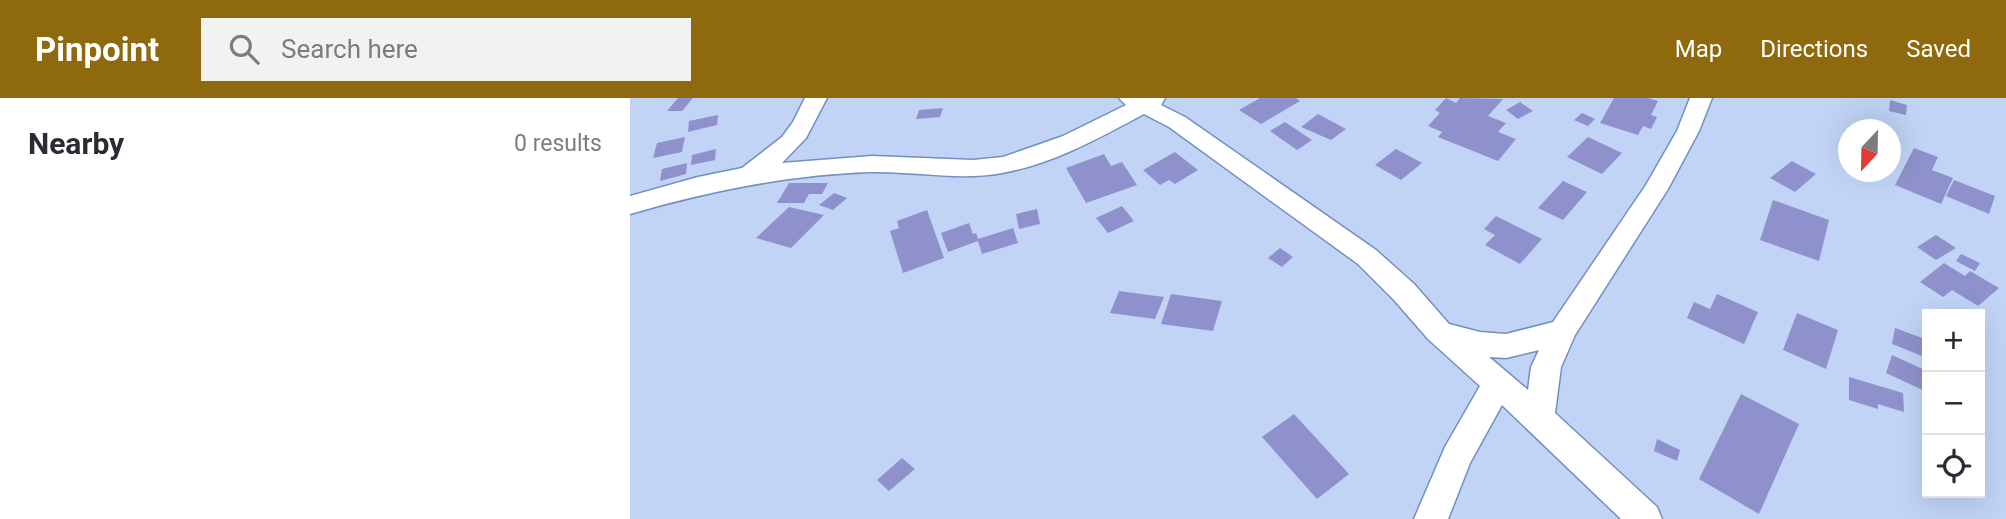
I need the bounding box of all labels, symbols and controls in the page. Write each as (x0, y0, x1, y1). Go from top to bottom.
search box (201, 18, 691, 81)
text: Pinpoint (35, 30, 159, 69)
icon: search (225, 30, 263, 68)
text: Search here (281, 34, 418, 64)
text: Map (1675, 35, 1722, 63)
text: Directions (1760, 35, 1868, 63)
text: Saved (1906, 35, 1971, 63)
north arrow (1838, 119, 1901, 182)
text: Nearby (28, 126, 124, 161)
text: 0 results (514, 130, 602, 157)
map controls (1922, 309, 1985, 498)
button: + (1922, 309, 1985, 372)
button: − (1922, 372, 1985, 435)
button: locate (1922, 435, 1985, 498)

